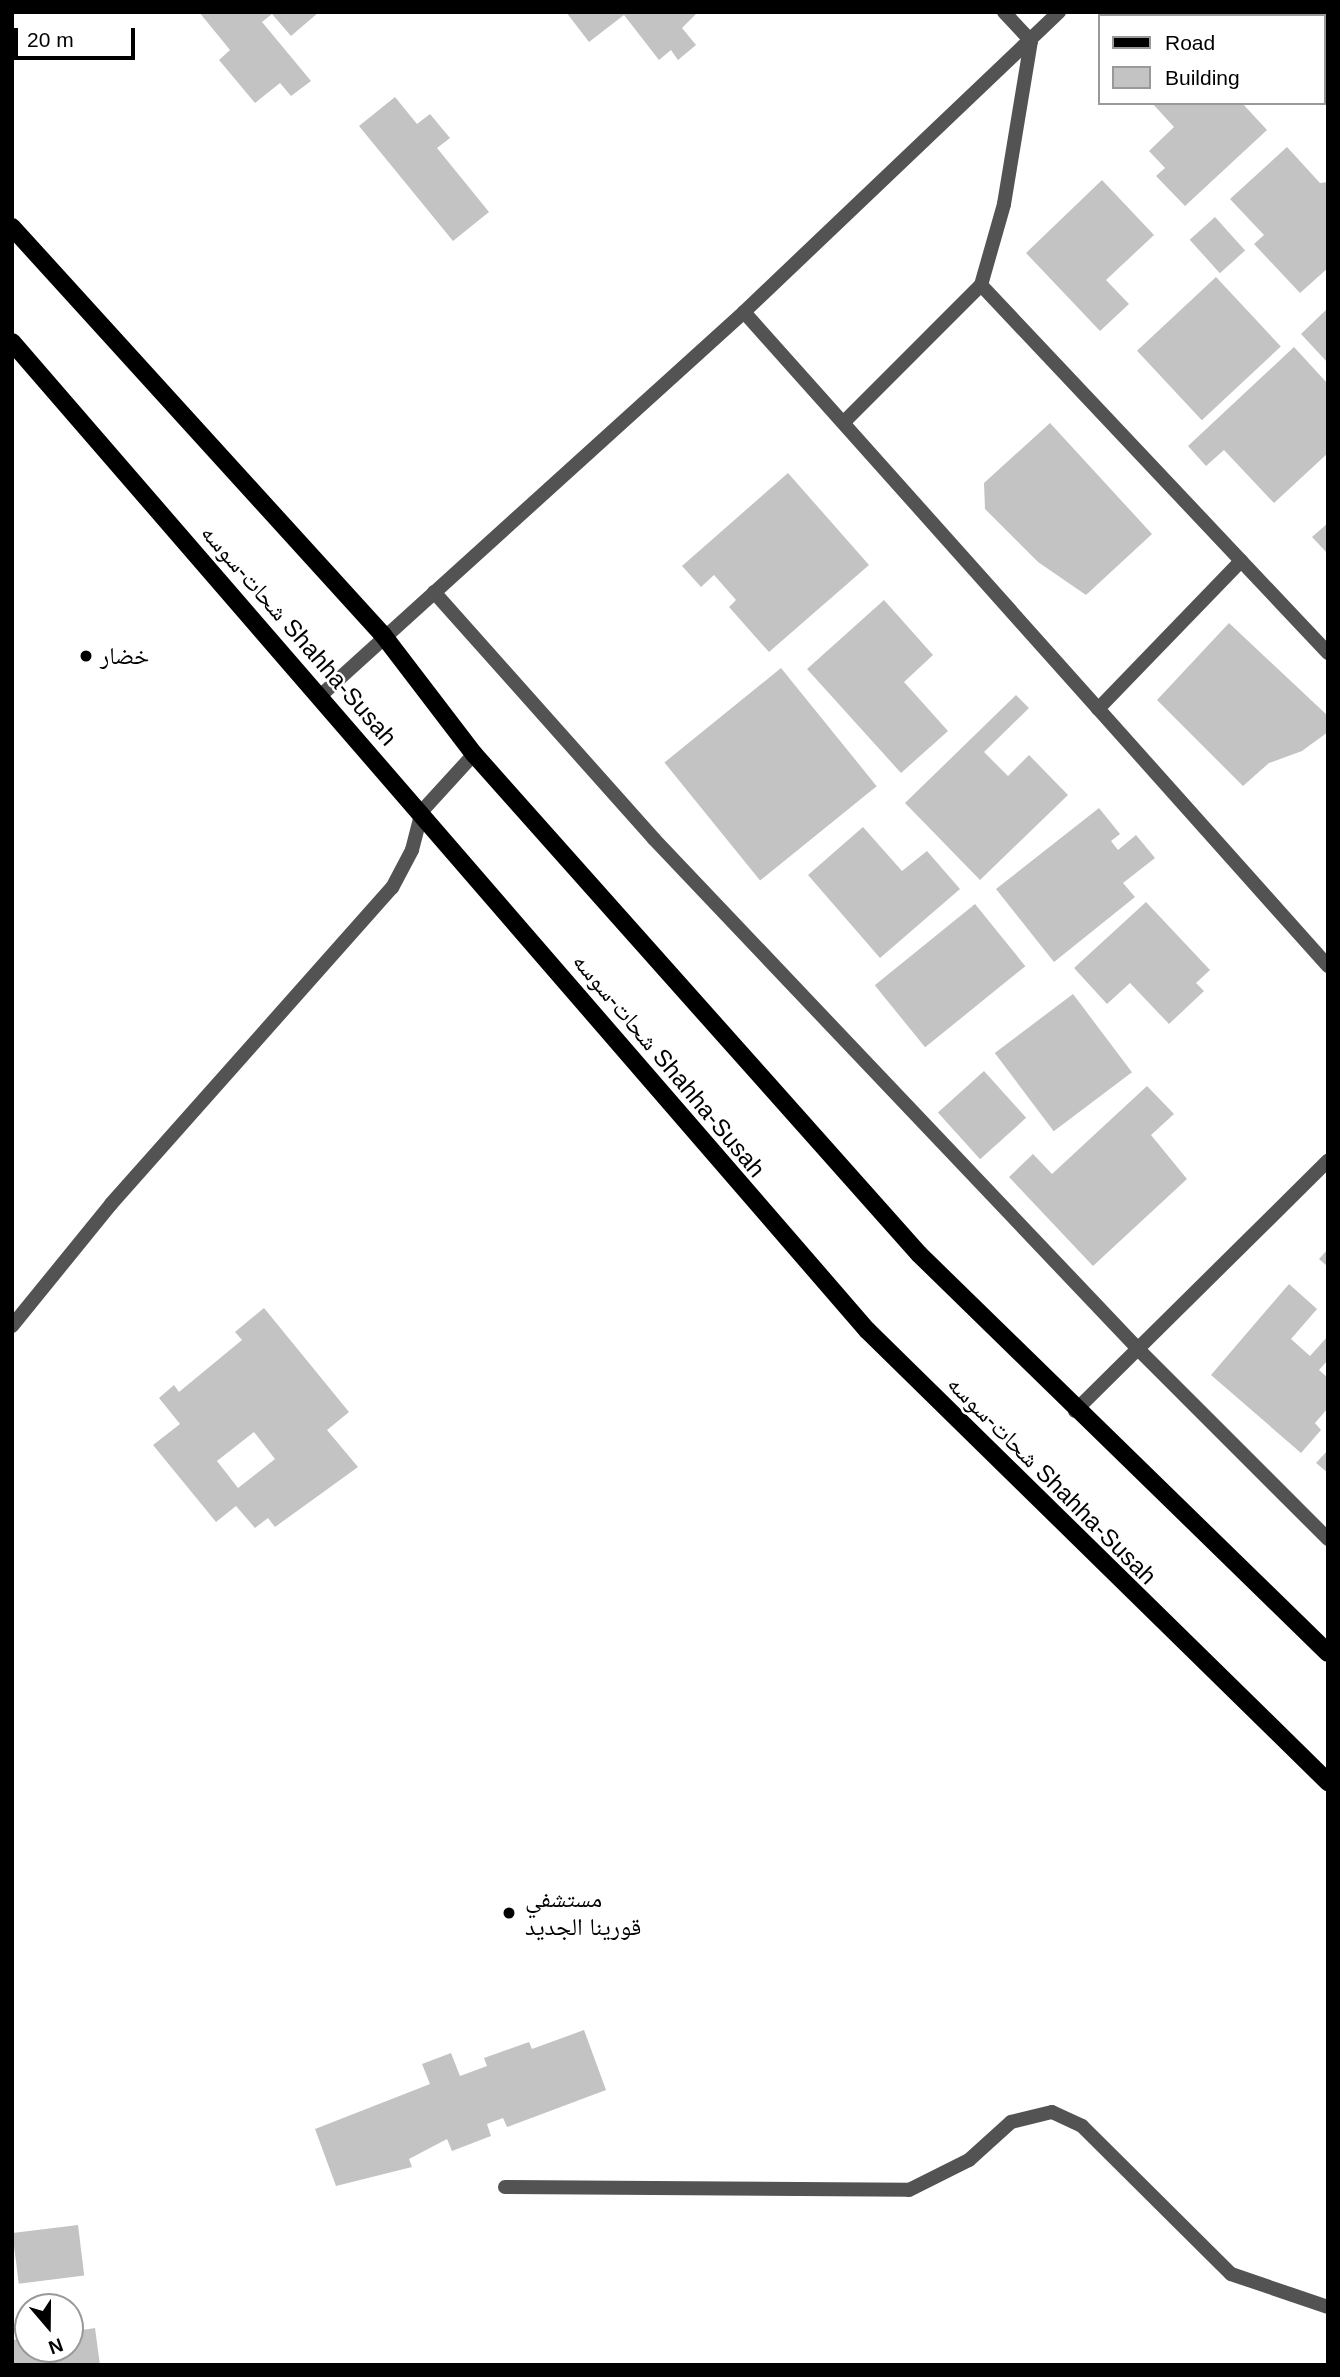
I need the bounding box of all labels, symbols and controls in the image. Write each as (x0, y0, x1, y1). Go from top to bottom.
scale bar (18, 14, 138, 58)
legend (1098, 14, 1326, 105)
text: 20 m (27, 28, 74, 51)
text: Road (1165, 31, 1215, 54)
text: Building (1165, 66, 1240, 89)
street label: شحات-سوسه Shahha-Susah (195, 519, 403, 751)
place label: خضار (100, 642, 149, 670)
marker: خضار (78, 648, 94, 664)
street label: شحات-سوسه Shahha-Susah (567, 947, 771, 1183)
street label: شحات-سوسه Shahha-Susah (942, 1370, 1162, 1590)
place label: مستشفي قورينا الجديد (525, 1885, 641, 1941)
marker: مستشفي قورينا الجديد (499, 1903, 519, 1923)
north arrow (14, 2293, 84, 2363)
text: N (46, 2334, 66, 2359)

